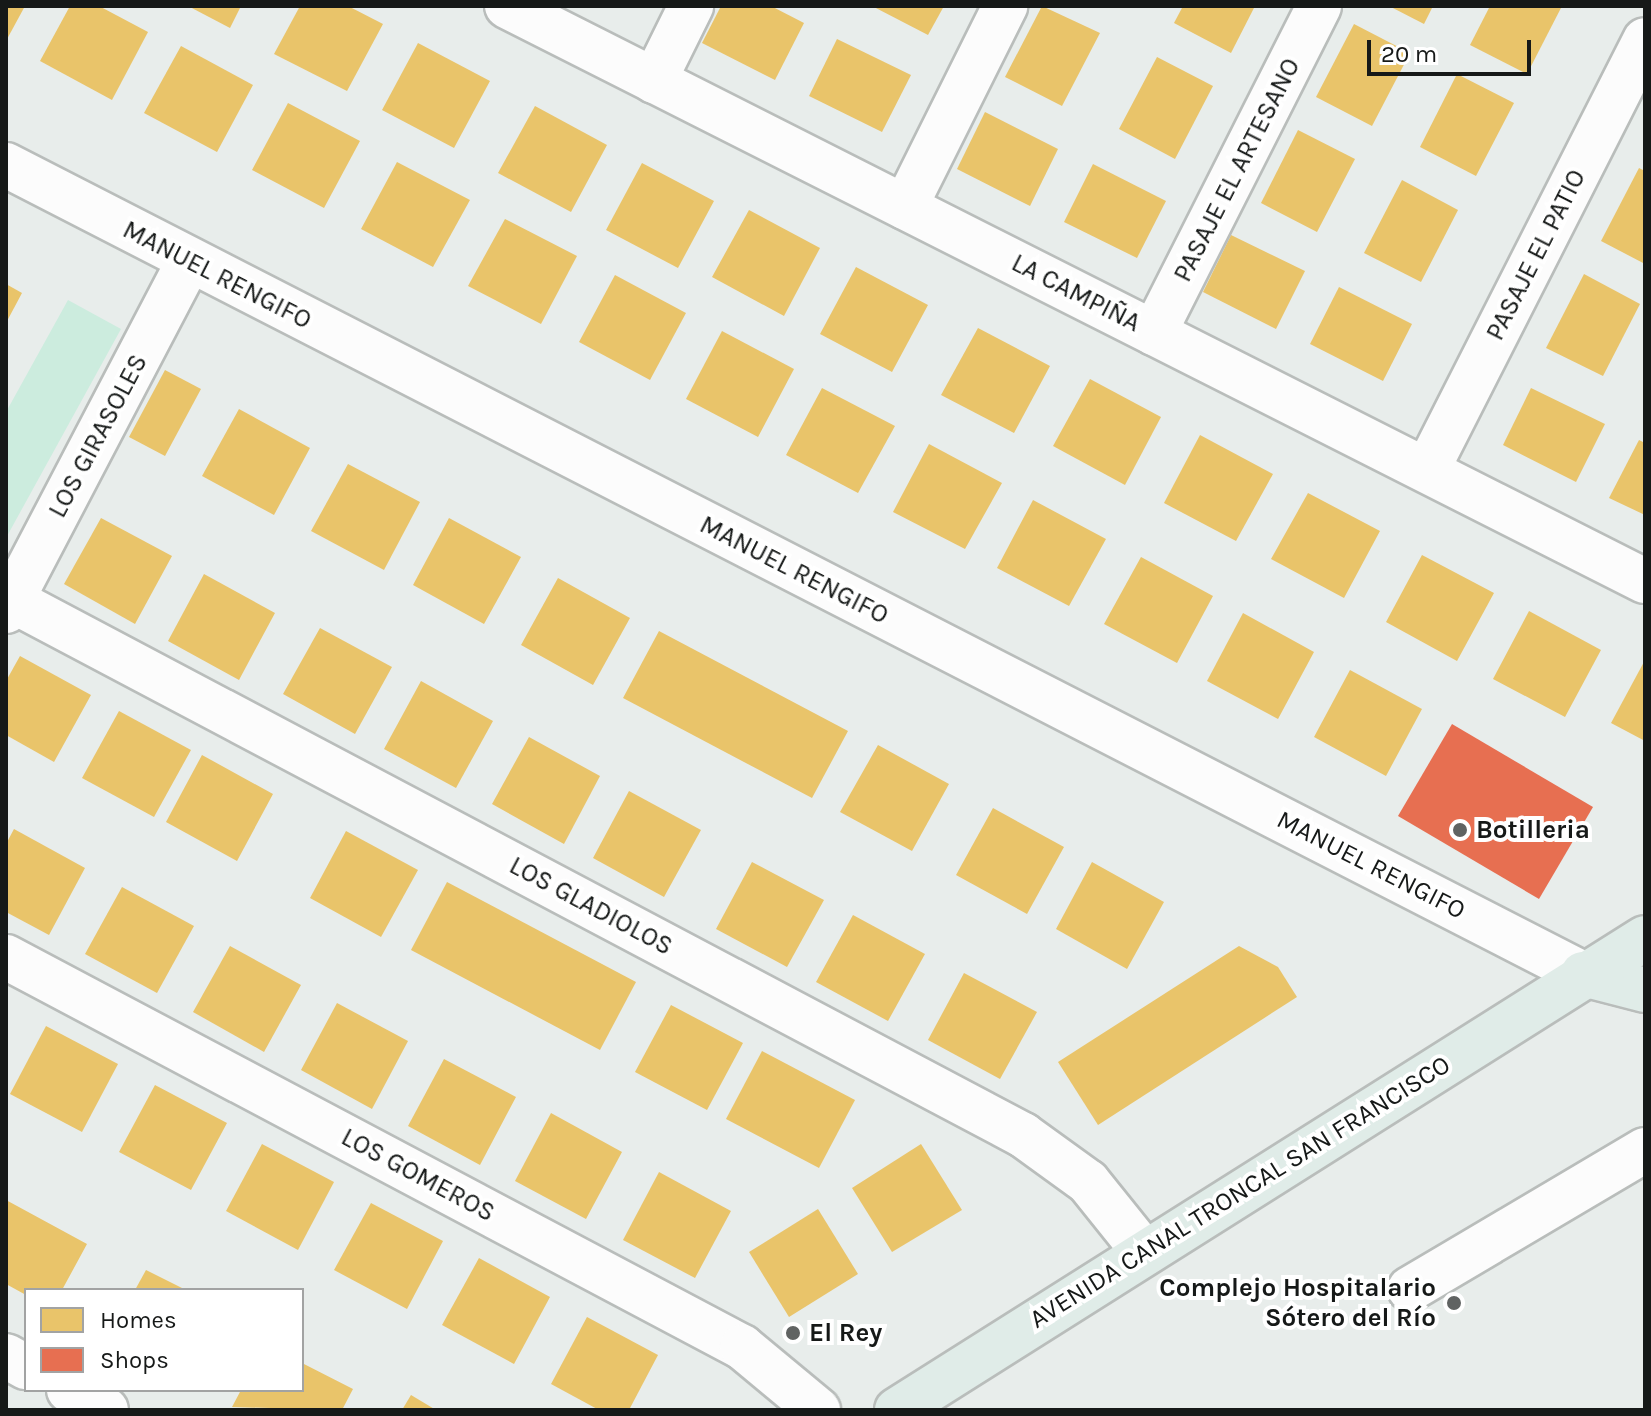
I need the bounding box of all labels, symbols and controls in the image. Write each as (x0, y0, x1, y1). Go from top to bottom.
scale bar (1371, 24, 1535, 74)
text: 20 m (1381, 40, 1437, 68)
street label: PASAJE EL ARTESANO (1167, 53, 1307, 287)
street label: PASAJE EL PATIO (1480, 164, 1592, 346)
street label: MANUEL RENGIFO (118, 214, 316, 336)
street label: LA CAMPIÑA (1006, 247, 1146, 339)
street label: LOS GIRASOLES (42, 349, 154, 523)
street label: MANUEL RENGIFO (695, 509, 893, 631)
street label: MANUEL RENGIFO (1272, 804, 1470, 926)
place label: Botilleria (1476, 814, 1590, 846)
marker: Botilleria (1451, 821, 1469, 839)
street label: LOS GLADIOLOS (504, 850, 678, 962)
street label: AVENIDA CANAL TRONCAL SAN FRANCISCO (1024, 1049, 1456, 1335)
street label: LOS GOMEROS (336, 1121, 500, 1229)
place label: Complejo Hospitalario Sótero del Río (1159, 1272, 1436, 1334)
legend (24, 1288, 304, 1392)
marker: Complejo Hospitalario Sótero del Río (1443, 1292, 1465, 1314)
text: Homes (100, 1306, 177, 1334)
place label: El Rey (809, 1317, 882, 1349)
marker: El Rey (784, 1324, 802, 1342)
text: Shops (100, 1346, 169, 1374)

